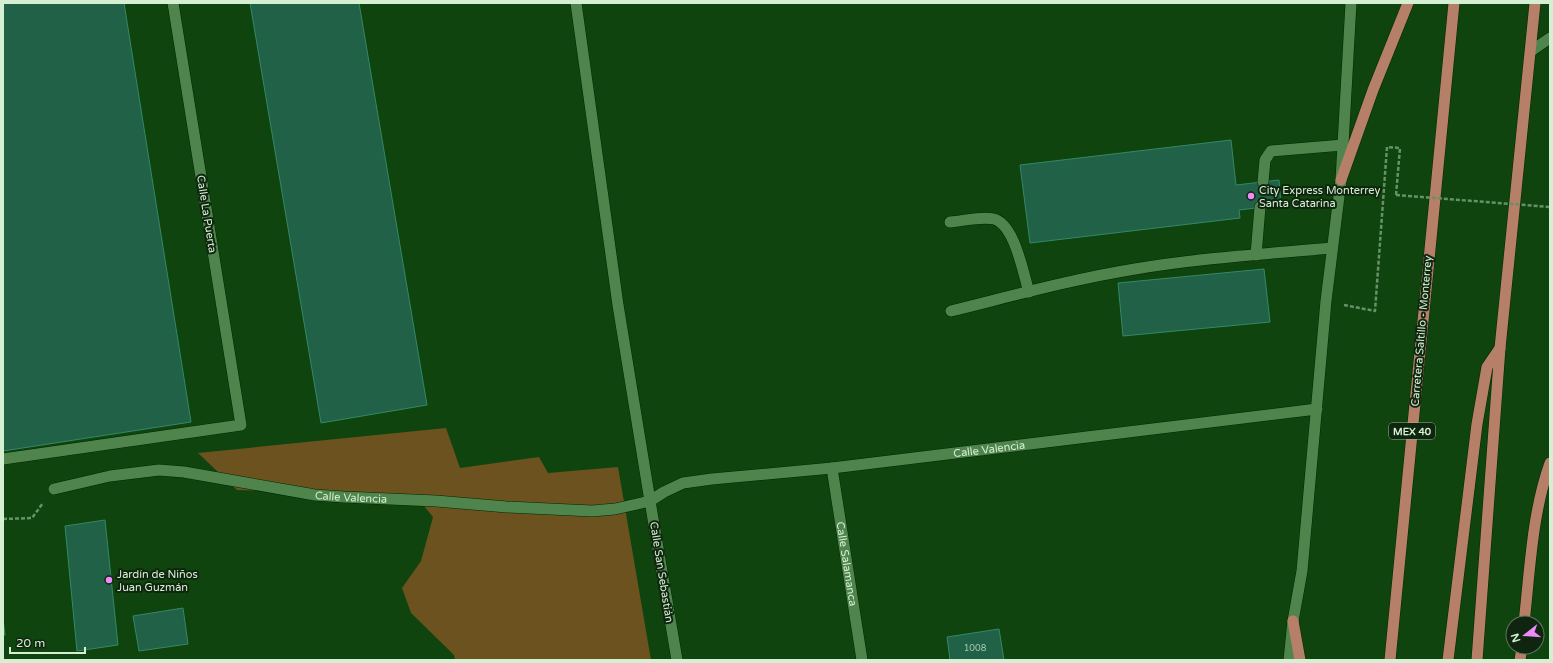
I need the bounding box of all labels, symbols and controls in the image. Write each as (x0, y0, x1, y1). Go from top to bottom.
street label: Calle La Puerta (194, 174, 219, 254)
place label: City Express Monterrey Santa Catarina (1259, 184, 1380, 210)
marker: City Express Monterrey Santa Catarina (1246, 191, 1256, 201)
street label: Carretera Saltillo - Monterrey (1408, 255, 1435, 407)
road number: MEX 40 (1389, 423, 1435, 439)
street label: Calle Valencia (953, 439, 1026, 460)
street label: Calle Valencia (314, 489, 387, 506)
street label: Calle San Sebastián (647, 521, 676, 624)
street label: Calle Salamanca (833, 521, 859, 607)
place label: Jardín de Niños Juan Guzmán (117, 568, 198, 594)
marker: Jardín de Niños Juan Guzmán (104, 575, 114, 585)
north arrow (1505, 615, 1545, 655)
scale bar (10, 629, 85, 655)
text: N (1508, 632, 1523, 644)
text: 20 m (16, 636, 45, 650)
house number: 1008 (964, 643, 987, 654)

